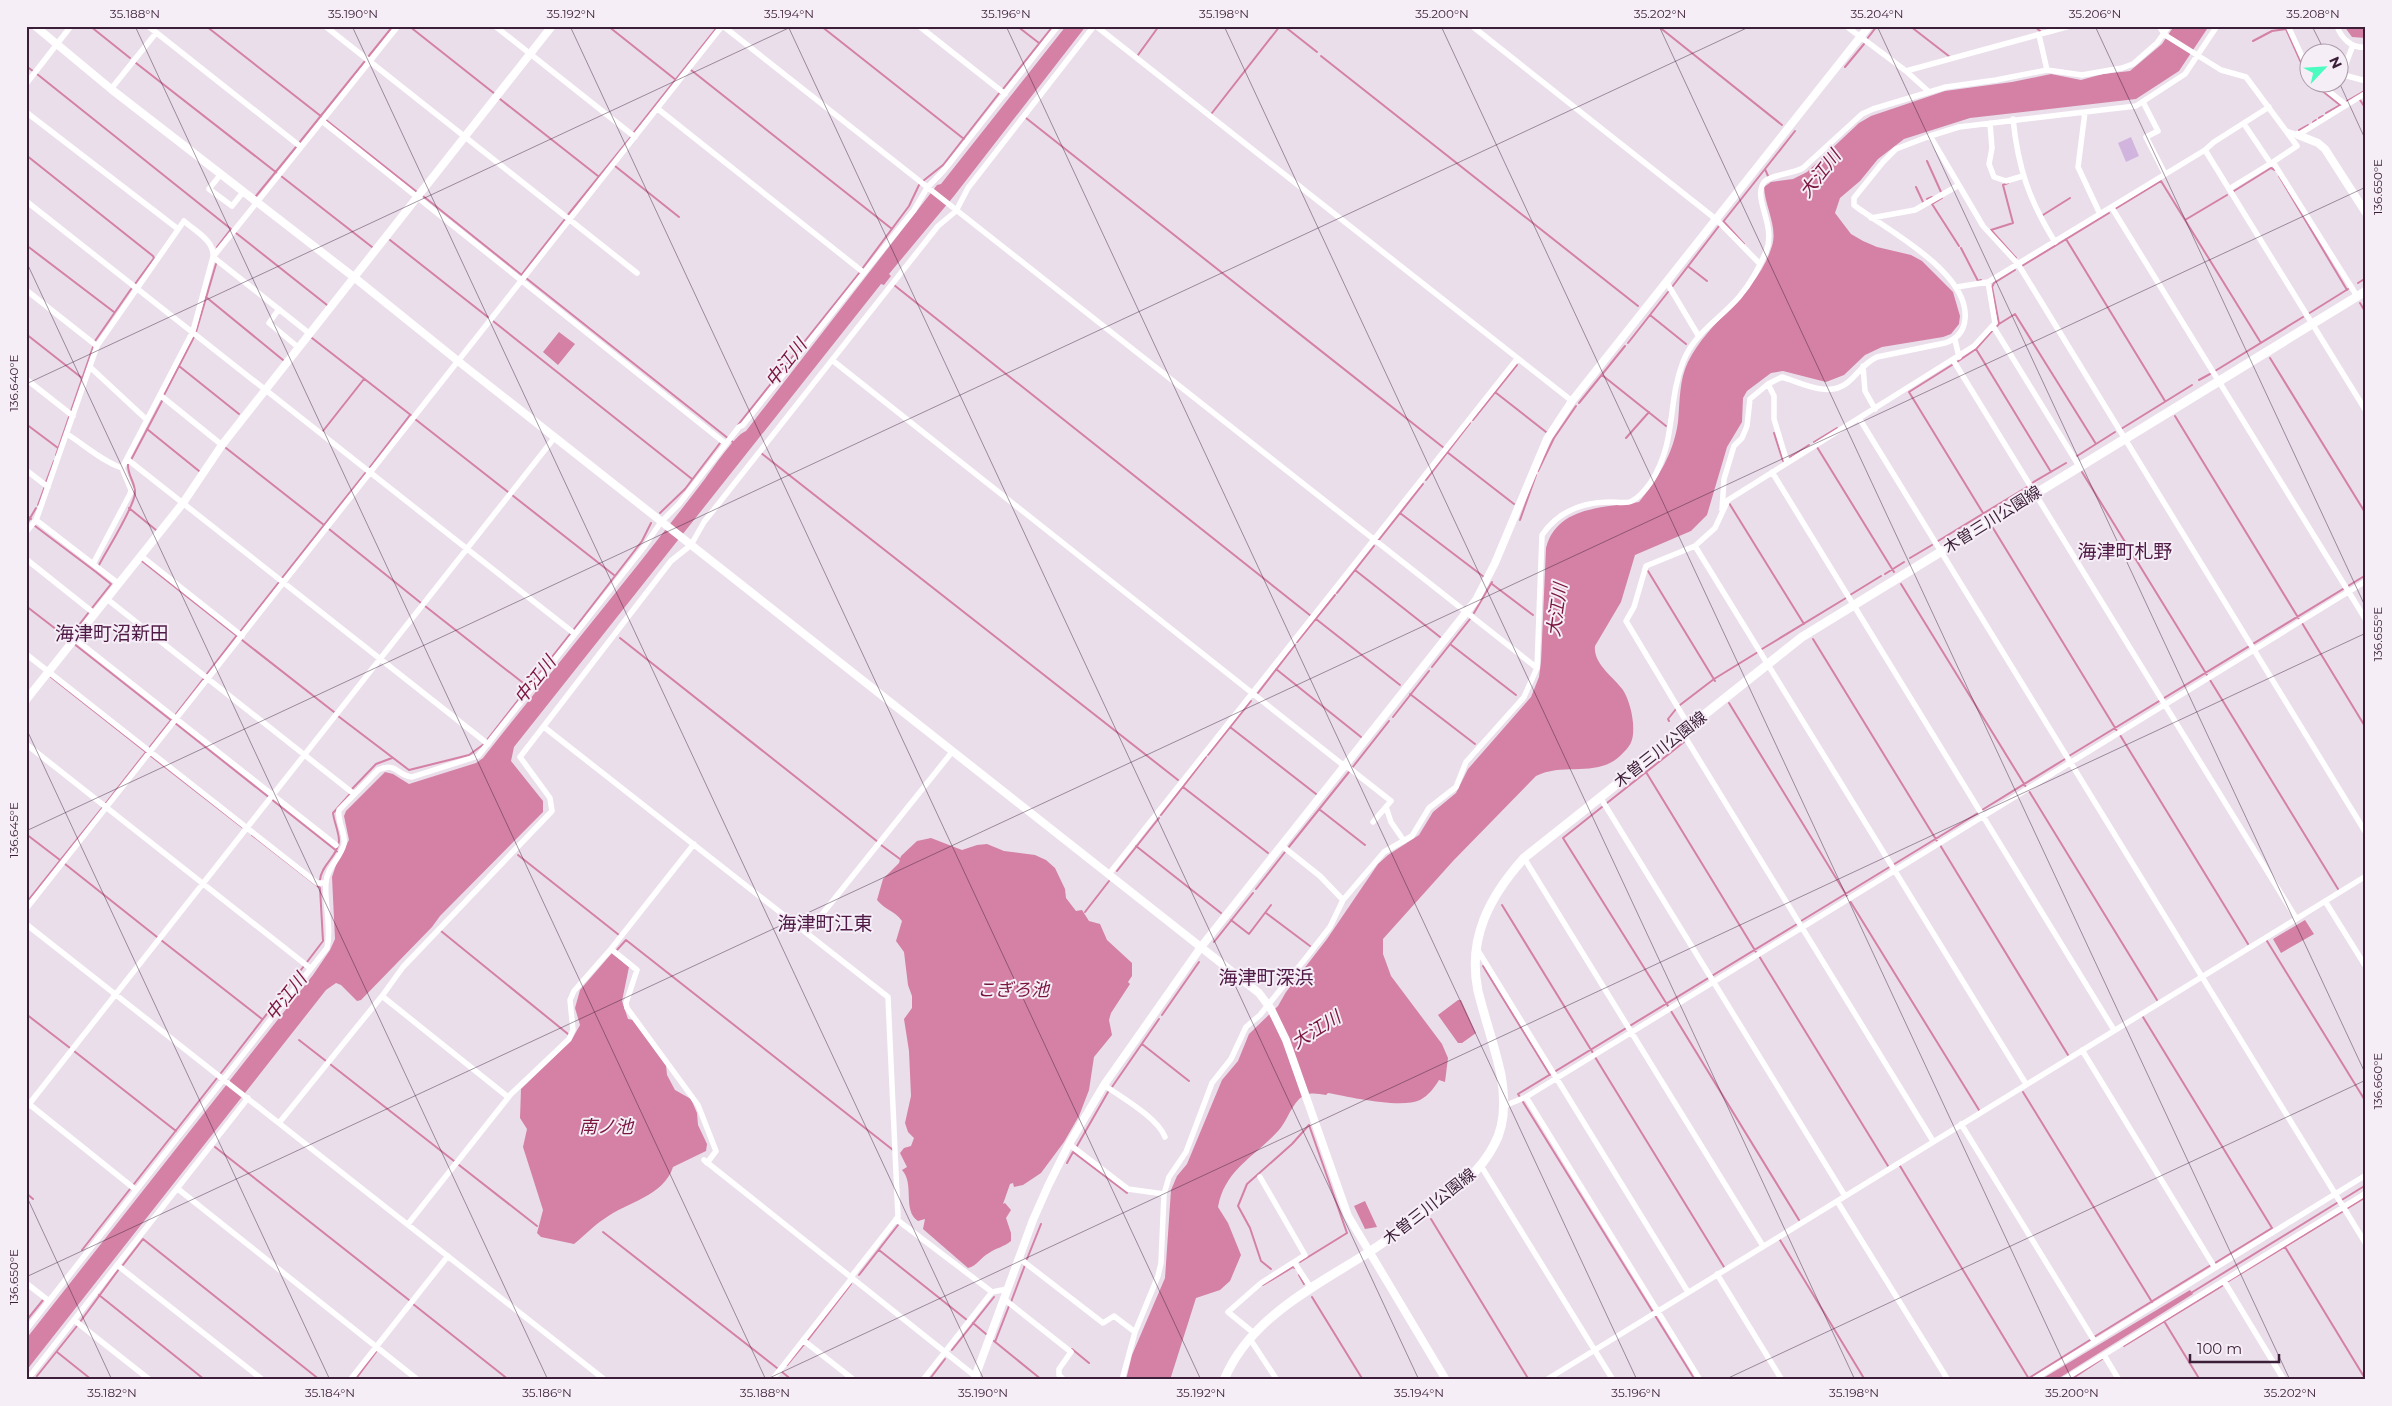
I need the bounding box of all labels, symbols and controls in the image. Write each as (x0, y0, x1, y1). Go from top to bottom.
text: 35.188°N (110, 6, 160, 21)
text: 35.190°N (328, 6, 378, 21)
text: 35.192°N (546, 6, 596, 21)
text: 35.194°N (764, 6, 814, 21)
text: 35.196°N (981, 6, 1031, 21)
text: 35.198°N (1199, 6, 1249, 21)
text: 35.200°N (1415, 6, 1469, 21)
text: 35.202°N (1634, 6, 1686, 21)
text: 35.204°N (1850, 6, 1904, 21)
text: 35.206°N (2069, 6, 2121, 21)
text: 35.208°N (2286, 6, 2340, 21)
north arrow (2300, 42, 2350, 92)
text: N (2325, 54, 2346, 71)
water label: 大江川 (1795, 144, 1847, 202)
text: 136.650°E (2370, 159, 2385, 215)
water label: 中江川 (761, 333, 813, 391)
text: 136.640°E (6, 354, 21, 412)
street label: 木曽三川公園線 (1940, 482, 2045, 557)
district label: 海津町札野 (2077, 540, 2173, 563)
water label: 大江川 (1542, 580, 1572, 638)
text: 136.655°E (2370, 607, 2385, 661)
district label: 海津町沼新田 (55, 622, 169, 645)
water label: 中江川 (510, 650, 562, 708)
street label: 木曽三川公園線 (1610, 707, 1710, 791)
text: 136.645°E (6, 802, 21, 858)
district label: 海津町江東 (777, 912, 873, 935)
district label: 海津町深浜 (1218, 966, 1314, 989)
water label: 中江川 (261, 967, 313, 1025)
water label: こぎろ池 (977, 979, 1051, 1001)
water label: 大江川 (1287, 1005, 1346, 1054)
text: 136.660°E (2370, 1053, 2385, 1109)
water label: 南ノ池 (579, 1116, 635, 1138)
street label: 木曽三川公園線 (1379, 1164, 1479, 1248)
text: 136.650°E (6, 1249, 21, 1305)
scale bar (2190, 1331, 2278, 1363)
text: 100 m (2197, 1339, 2242, 1358)
text: 35.182°N (87, 1385, 137, 1400)
text: 35.184°N (305, 1385, 355, 1400)
text: 35.186°N (522, 1385, 572, 1400)
text: 35.188°N (740, 1385, 790, 1400)
text: 35.190°N (958, 1385, 1008, 1400)
text: 35.192°N (1176, 1385, 1226, 1400)
text: 35.194°N (1394, 1385, 1444, 1400)
text: 35.196°N (1611, 1385, 1661, 1400)
text: 35.198°N (1829, 1385, 1879, 1400)
text: 35.200°N (2045, 1385, 2099, 1400)
text: 35.202°N (2264, 1385, 2316, 1400)

